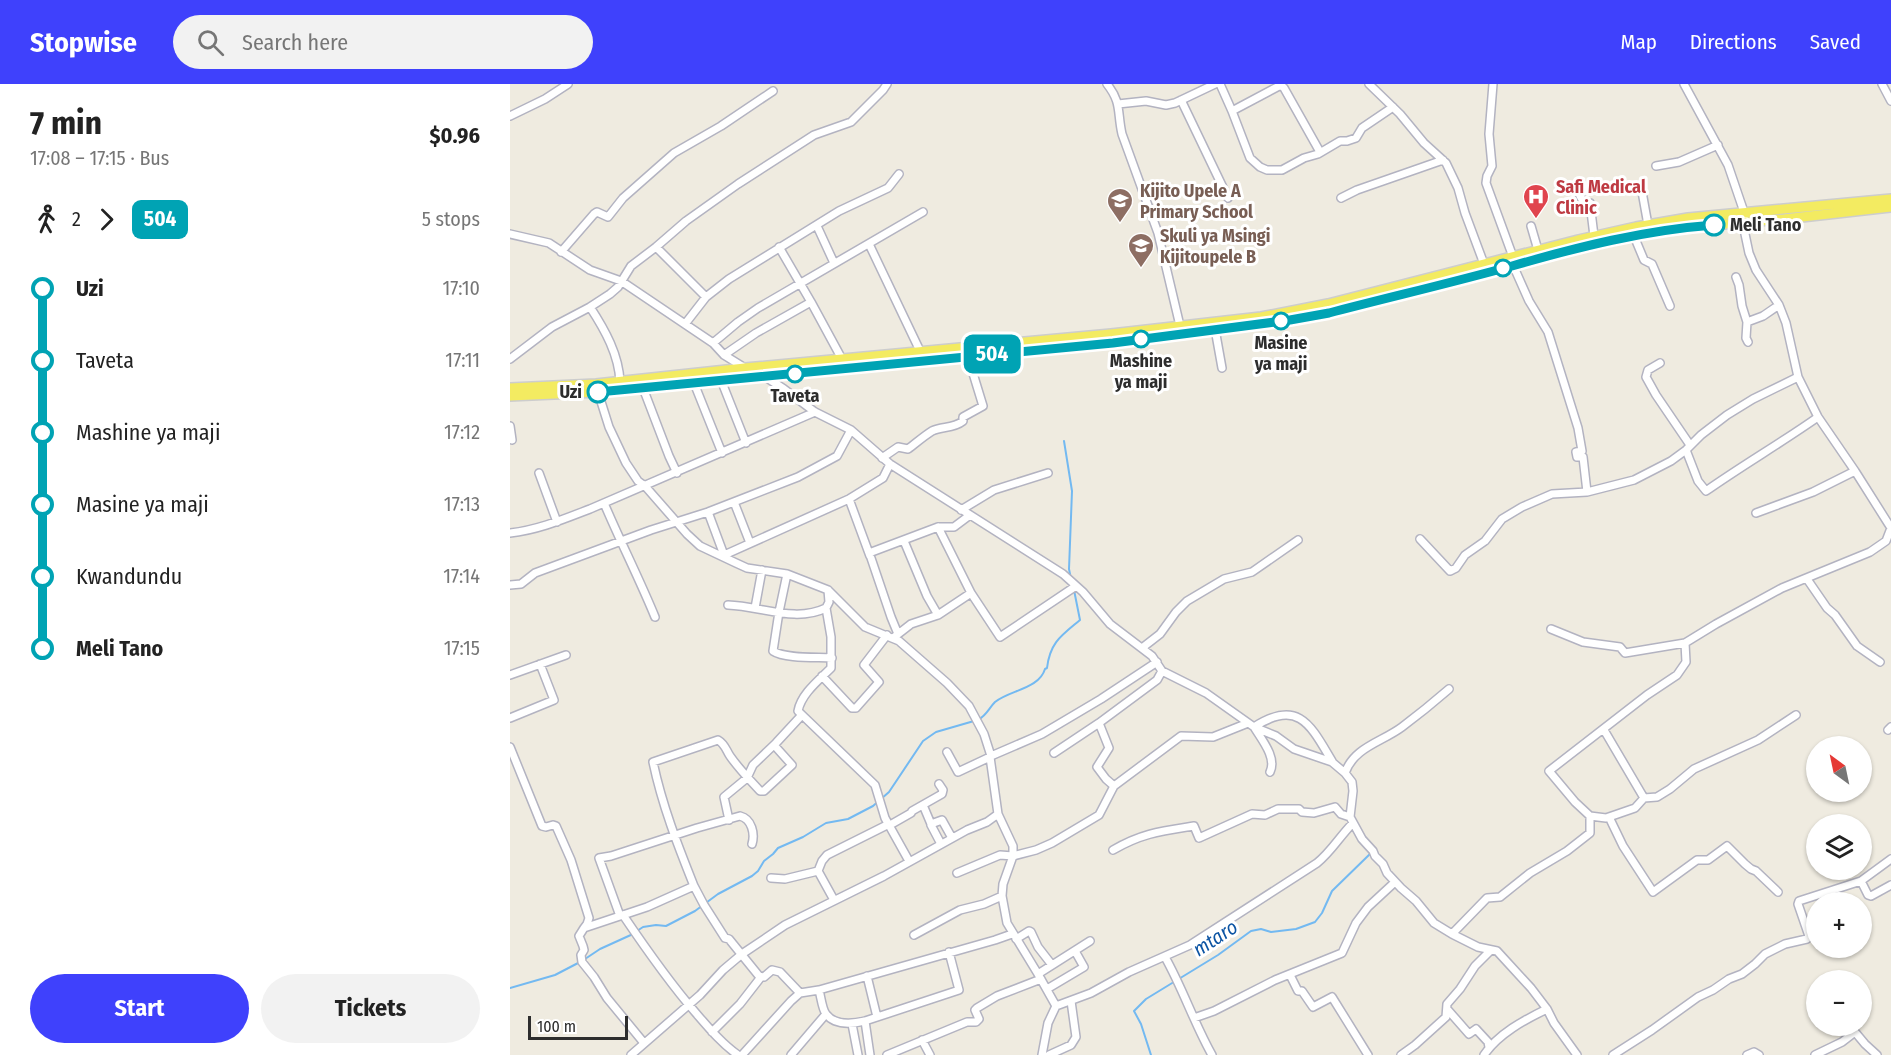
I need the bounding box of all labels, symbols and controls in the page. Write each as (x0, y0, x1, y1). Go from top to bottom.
search box (173, 15, 593, 69)
text: Stopwise (30, 26, 137, 59)
icon: search (194, 26, 227, 59)
text: Search here (242, 29, 348, 56)
text: Map (1620, 29, 1657, 55)
text: Directions (1690, 29, 1777, 55)
text: Saved (1810, 29, 1861, 55)
text: 7 min (30, 103, 102, 143)
text: $0.96 (430, 122, 480, 149)
text: 17:08 – 17:15 · Bus (30, 146, 169, 170)
place label: Safi Medical Clinic (1556, 176, 1646, 219)
place label: Kijito Upele A Primary School (1140, 180, 1253, 223)
hospital icon: Safi Medical Clinic (1521, 182, 1551, 220)
school or university icon: Kijito Upele A Primary School (1105, 186, 1135, 224)
icon: walk (30, 203, 63, 236)
icon: forward (90, 203, 123, 236)
text: 504 (144, 206, 176, 232)
text: 2 (72, 207, 81, 231)
text: 5 stops (422, 207, 480, 231)
marker: Meli Tano (1703, 214, 1725, 236)
place label: Meli Tano (1730, 214, 1802, 236)
place label: Skuli ya Msingi Kijitoupele B (1160, 225, 1270, 268)
school or university icon: Skuli ya Msingi Kijitoupele B (1126, 231, 1156, 269)
unlabelled marker (1494, 259, 1512, 277)
text: Uzi (76, 275, 104, 302)
text: 17:10 (442, 276, 480, 300)
marker: Masine ya maji (1272, 312, 1290, 330)
marker: Mashine ya maji (1132, 330, 1150, 348)
place label: Masine ya maji (1254, 332, 1307, 375)
line badge: 504 (958, 334, 1026, 374)
text: 504 (976, 341, 1008, 367)
text: Taveta (76, 347, 134, 374)
text: 17:11 (445, 348, 480, 372)
place label: Mashine ya maji (1110, 350, 1172, 393)
marker: Taveta (786, 365, 804, 383)
place label: Uzi (559, 381, 582, 403)
marker: Uzi (587, 381, 609, 403)
place label: Taveta (770, 385, 820, 407)
text: Mashine ya maji (76, 419, 220, 446)
text: 17:12 (444, 420, 480, 444)
text: Masine ya maji (76, 491, 209, 518)
text: 17:13 (444, 492, 480, 516)
text: Kwandundu (76, 563, 182, 590)
text: 17:14 (443, 564, 480, 588)
text: Meli Tano (76, 635, 163, 662)
text: 17:15 (444, 636, 480, 660)
north arrow (1806, 736, 1872, 802)
map controls (1806, 736, 1872, 1036)
button: layers (1806, 814, 1872, 880)
button: + (1806, 892, 1872, 958)
water label: mtaro (1188, 915, 1242, 961)
button: − (1806, 970, 1872, 1036)
button: Start (30, 974, 249, 1043)
button: Tickets (261, 974, 480, 1043)
scale bar (528, 1013, 628, 1040)
text: 100 m (537, 1017, 576, 1036)

